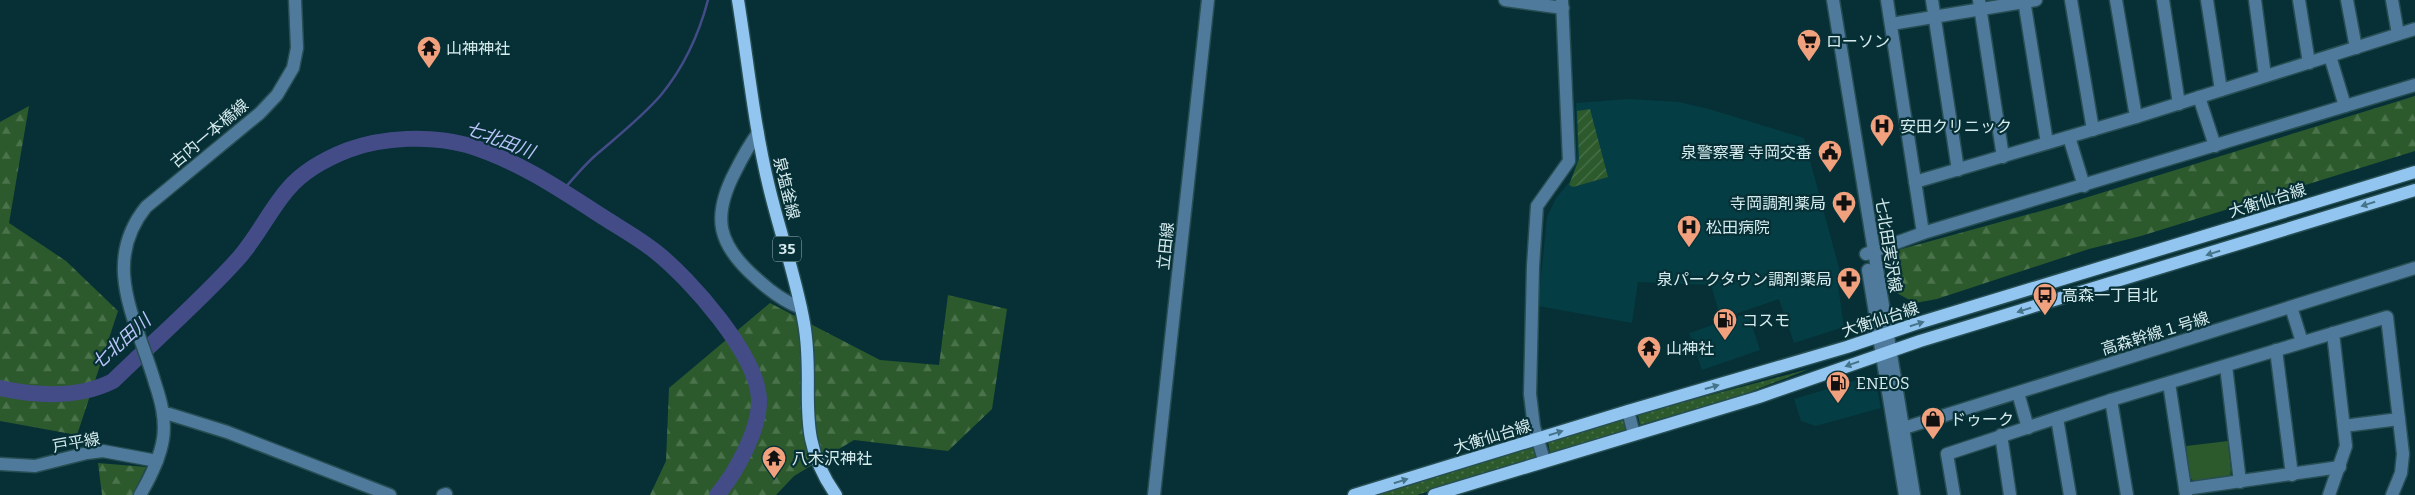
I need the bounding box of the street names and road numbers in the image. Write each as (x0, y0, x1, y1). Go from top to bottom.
street label: 古内一本橋線 (166, 95, 252, 172)
street label: 泉塩釜線 (770, 155, 803, 221)
street label: 大衡仙台線 (2226, 180, 2308, 221)
street label: 七北田実沢線 (1872, 196, 1905, 294)
street label: 立田線 (1154, 221, 1177, 271)
road number: 35 (773, 236, 801, 262)
street label: 大衡仙台線 (1839, 298, 1921, 341)
street label: 高森幹線１号線 (2099, 308, 2211, 359)
street label: 大衡仙台線 (1451, 416, 1533, 457)
street label: 戸平線 (51, 429, 101, 456)

